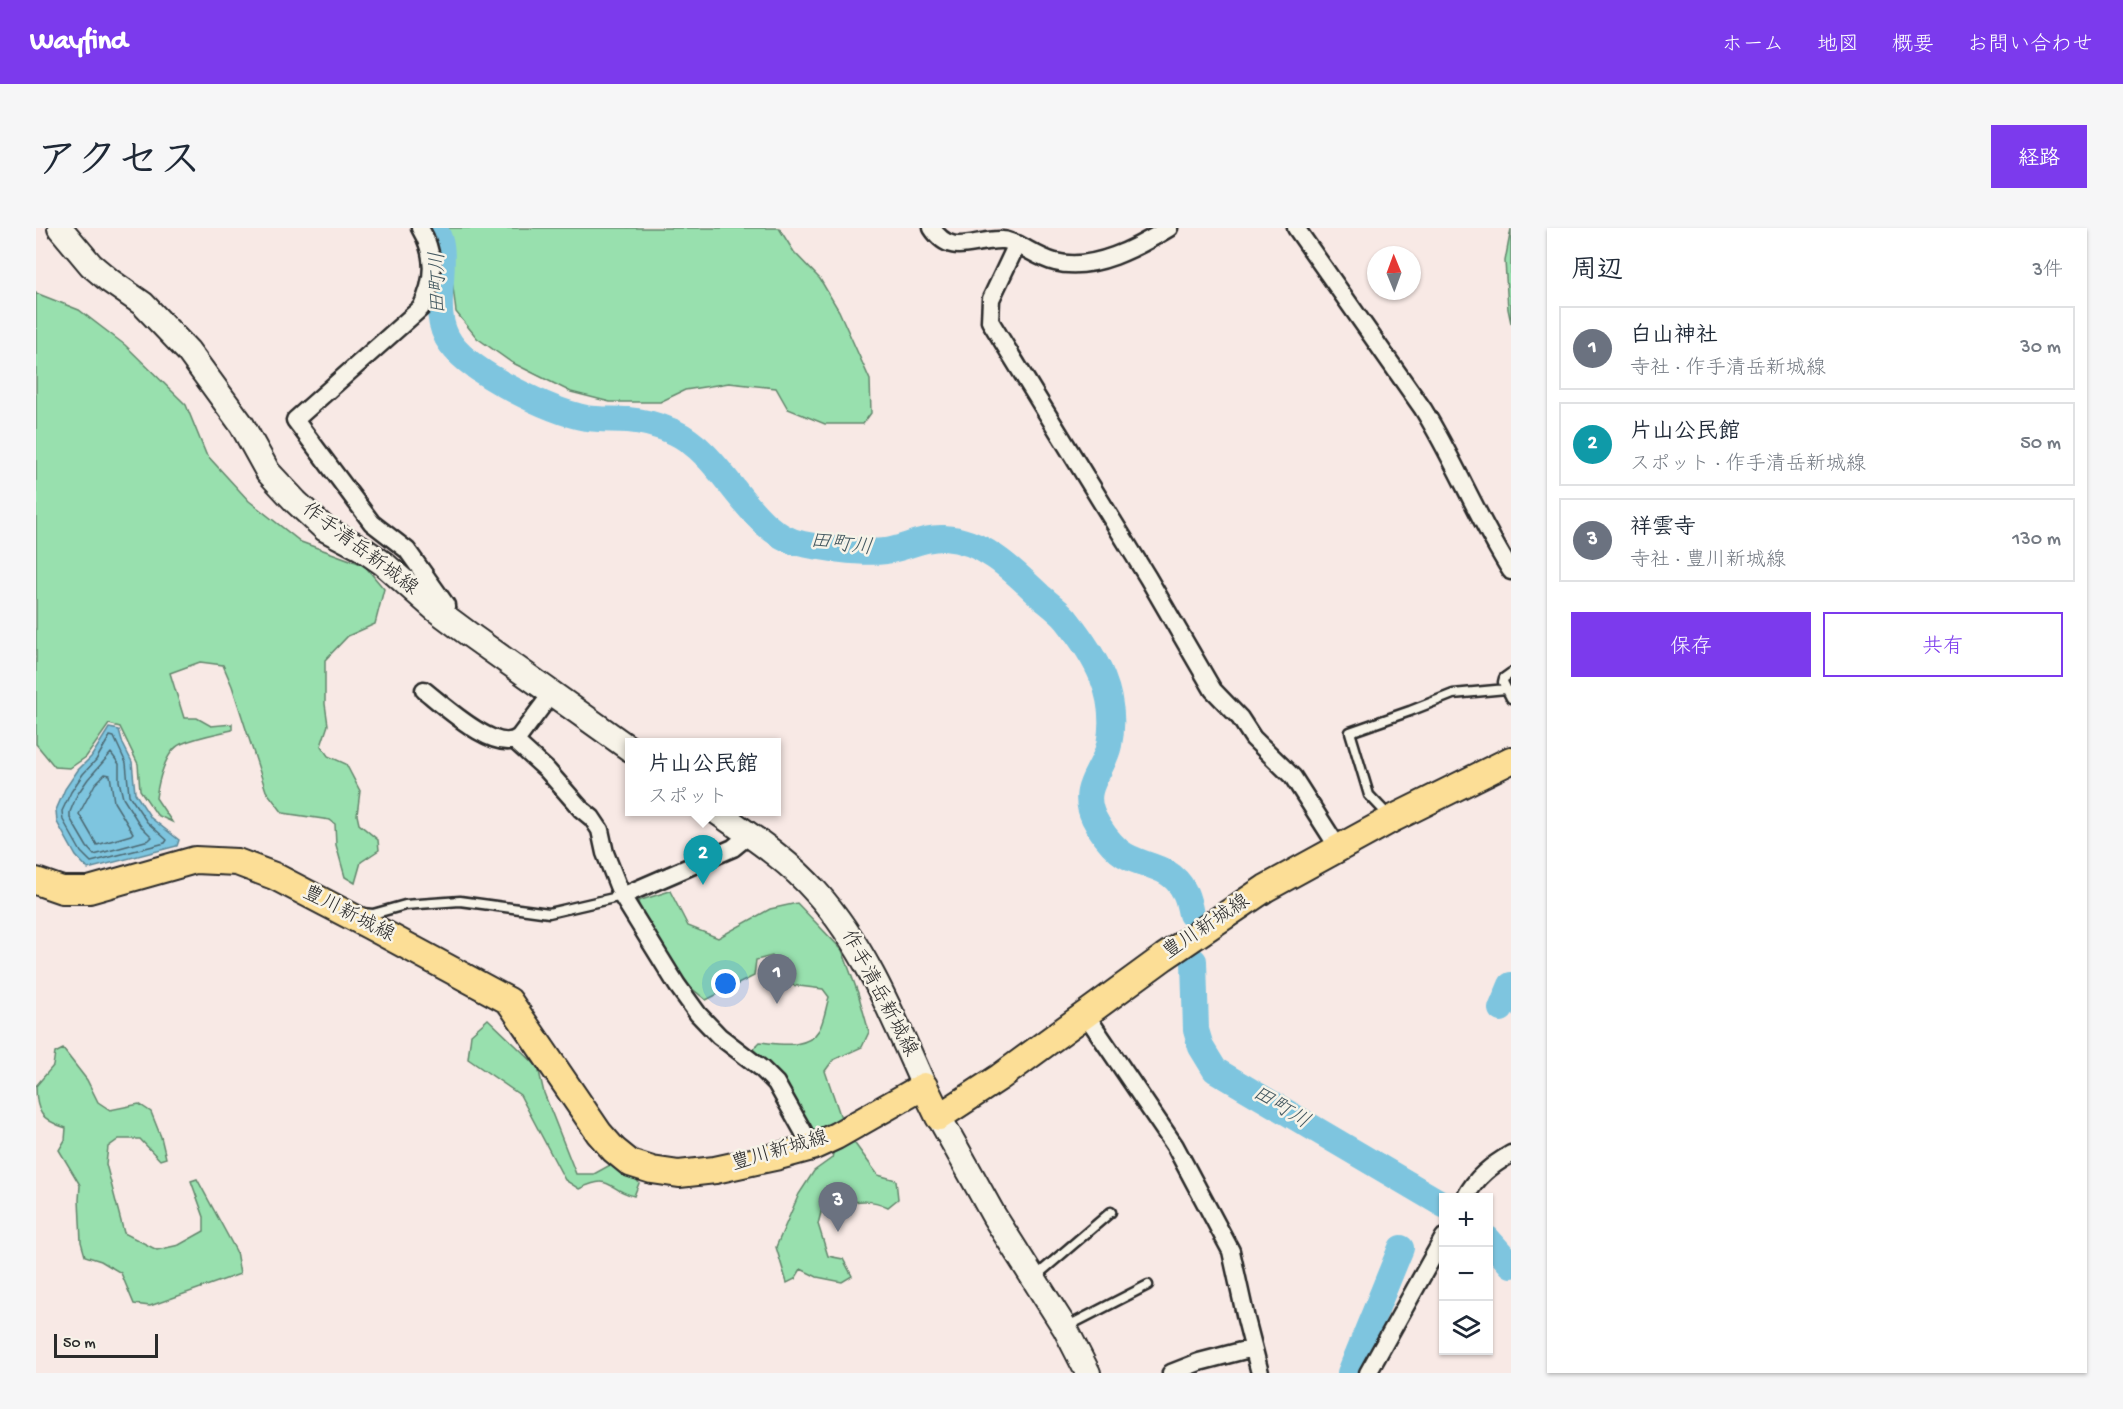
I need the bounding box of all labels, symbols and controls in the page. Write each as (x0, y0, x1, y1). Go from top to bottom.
text: Wayfind (30, 26, 127, 59)
text: ホーム (1722, 34, 1784, 59)
text: 地図 (1817, 34, 1859, 59)
text: 概要 (1892, 34, 1934, 59)
text: お問い合わせ (1967, 34, 2093, 59)
button: 経路 (1991, 125, 2087, 188)
text: アクセス (36, 140, 201, 189)
north arrow (1367, 246, 1421, 300)
water label: 田町川 (426, 251, 453, 315)
text: 周辺 (1571, 257, 1623, 288)
text: 3件 (2033, 260, 2063, 283)
text: 白山神社 (1630, 324, 1718, 350)
text: 1 (1588, 337, 1597, 360)
text: 30 m (2020, 337, 2061, 360)
text: 寺社 · 作手清岳新城線 (1630, 358, 1826, 381)
text: 片山公民館 (1630, 420, 1740, 446)
text: 2 (1588, 433, 1597, 456)
text: 50 m (2020, 433, 2061, 456)
text: スポット · 作手清岳新城線 (1630, 454, 1866, 477)
street label: 作手清岳新城線 (296, 497, 423, 601)
text: 祥雲寺 (1630, 516, 1696, 542)
water label: 田町川 (808, 529, 874, 562)
text: 3 (1587, 529, 1598, 552)
text: 130 m (2012, 529, 2061, 552)
text: 寺社 · 豊川新城線 (1630, 550, 1786, 573)
button: 保存 (1571, 612, 1811, 677)
button: 共有 (1823, 612, 2063, 677)
popup (625, 738, 781, 816)
text: 片山公民館 (648, 753, 758, 779)
text: スポット (648, 787, 728, 810)
pin: 2 (684, 836, 722, 885)
street label: 豊川新城線 (298, 880, 399, 948)
street label: 豊川新城線 (1158, 889, 1255, 965)
street label: 作手清岳新城線 (835, 926, 923, 1061)
pin: 1 (758, 954, 796, 1004)
your location (711, 969, 740, 998)
water label: 田町川 (1247, 1081, 1314, 1136)
street label: 豊川新城線 (728, 1125, 831, 1177)
pin: 3 (818, 1182, 858, 1232)
map controls (1439, 1193, 1493, 1355)
button: + (1439, 1193, 1493, 1247)
button: − (1439, 1247, 1493, 1301)
button: layers (1439, 1301, 1493, 1355)
scale bar (54, 1331, 158, 1358)
text: 50 m (63, 1335, 96, 1354)

